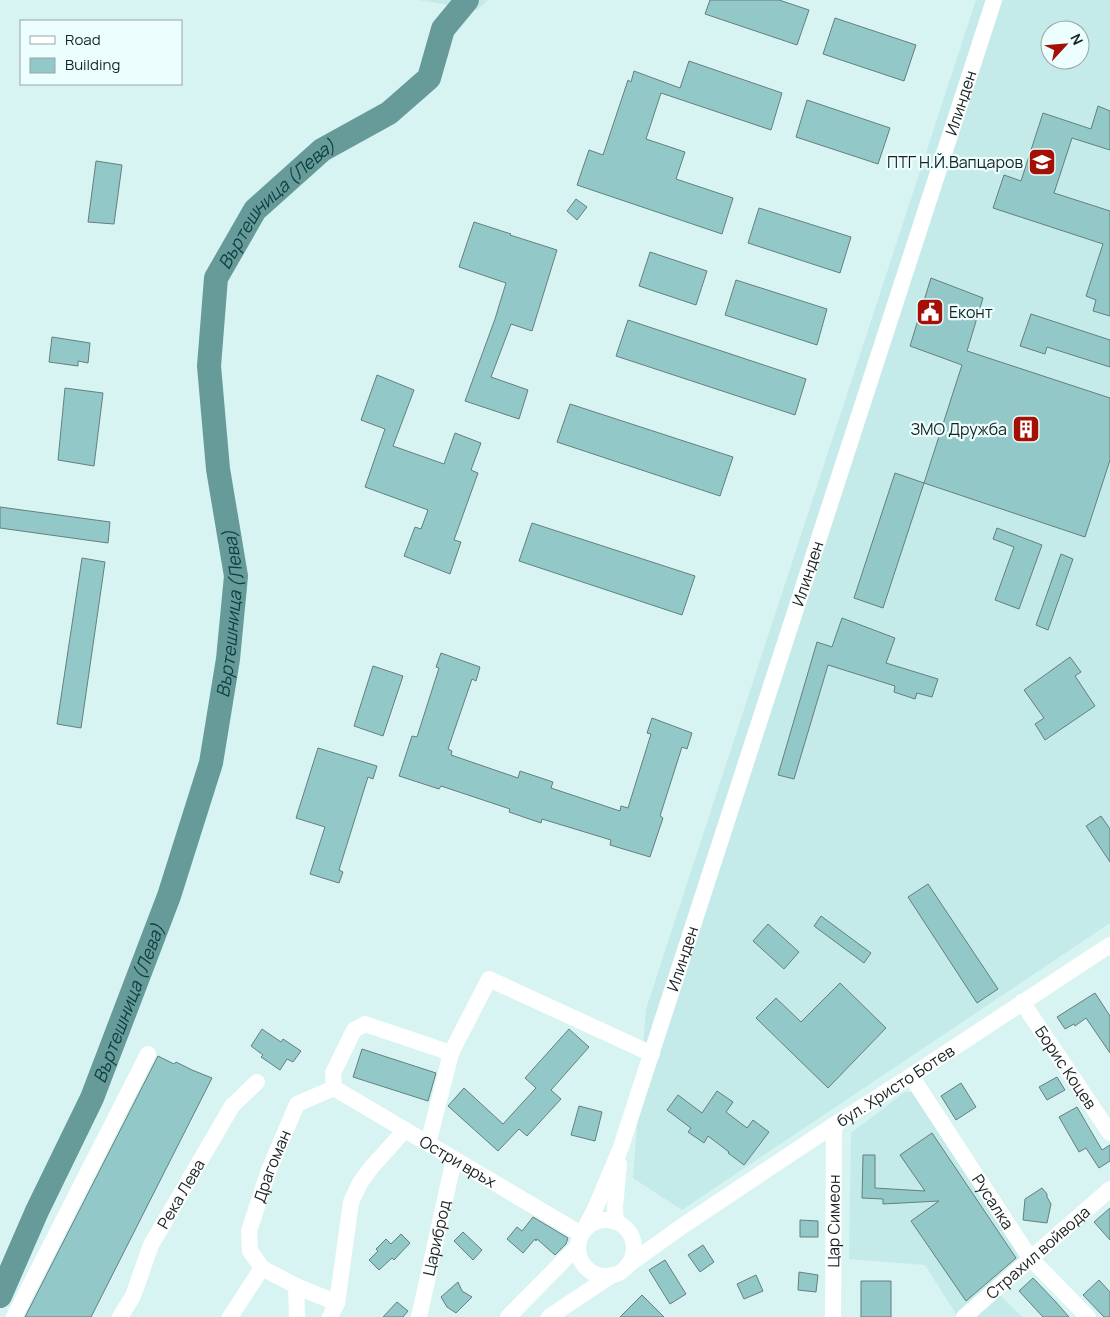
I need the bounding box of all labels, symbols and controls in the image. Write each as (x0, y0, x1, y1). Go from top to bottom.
legend (20, 20, 182, 85)
north arrow (1040, 20, 1090, 70)
text: Road (65, 29, 101, 50)
text: N (1066, 30, 1088, 48)
text: Building (65, 54, 120, 75)
street label: Илинден (940, 67, 981, 138)
water label: Въртешница (Лева) (212, 133, 339, 273)
school or university icon: ПТГ Н.Й.Вапцаров (1027, 147, 1057, 177)
place label: ПТГ Н.Й.Вапцаров (887, 151, 1023, 173)
public building icon: Еконт (915, 297, 945, 327)
place label: Еконт (949, 301, 993, 323)
building icon: ЗМО Дружба (1011, 414, 1041, 444)
place label: ЗМО Дружба (910, 418, 1007, 440)
water label: Въртешница (Лева) (210, 528, 248, 699)
street label: Илинден (787, 538, 828, 609)
water label: Въртешница (Лева) (87, 920, 170, 1086)
street label: Илинден (661, 923, 703, 994)
street label: Борис Коцев (1030, 1022, 1102, 1114)
street label: бул. Христо Ботев (832, 1039, 959, 1132)
street label: Драгоман (248, 1126, 296, 1205)
street label: Остри връх (416, 1130, 501, 1193)
street label: Река Лева (152, 1155, 210, 1233)
street label: Русалка (967, 1170, 1019, 1233)
street label: Цар Симеон (822, 1174, 845, 1268)
street label: Цариброд (417, 1198, 456, 1278)
street label: Страхил войвода (981, 1201, 1094, 1304)

